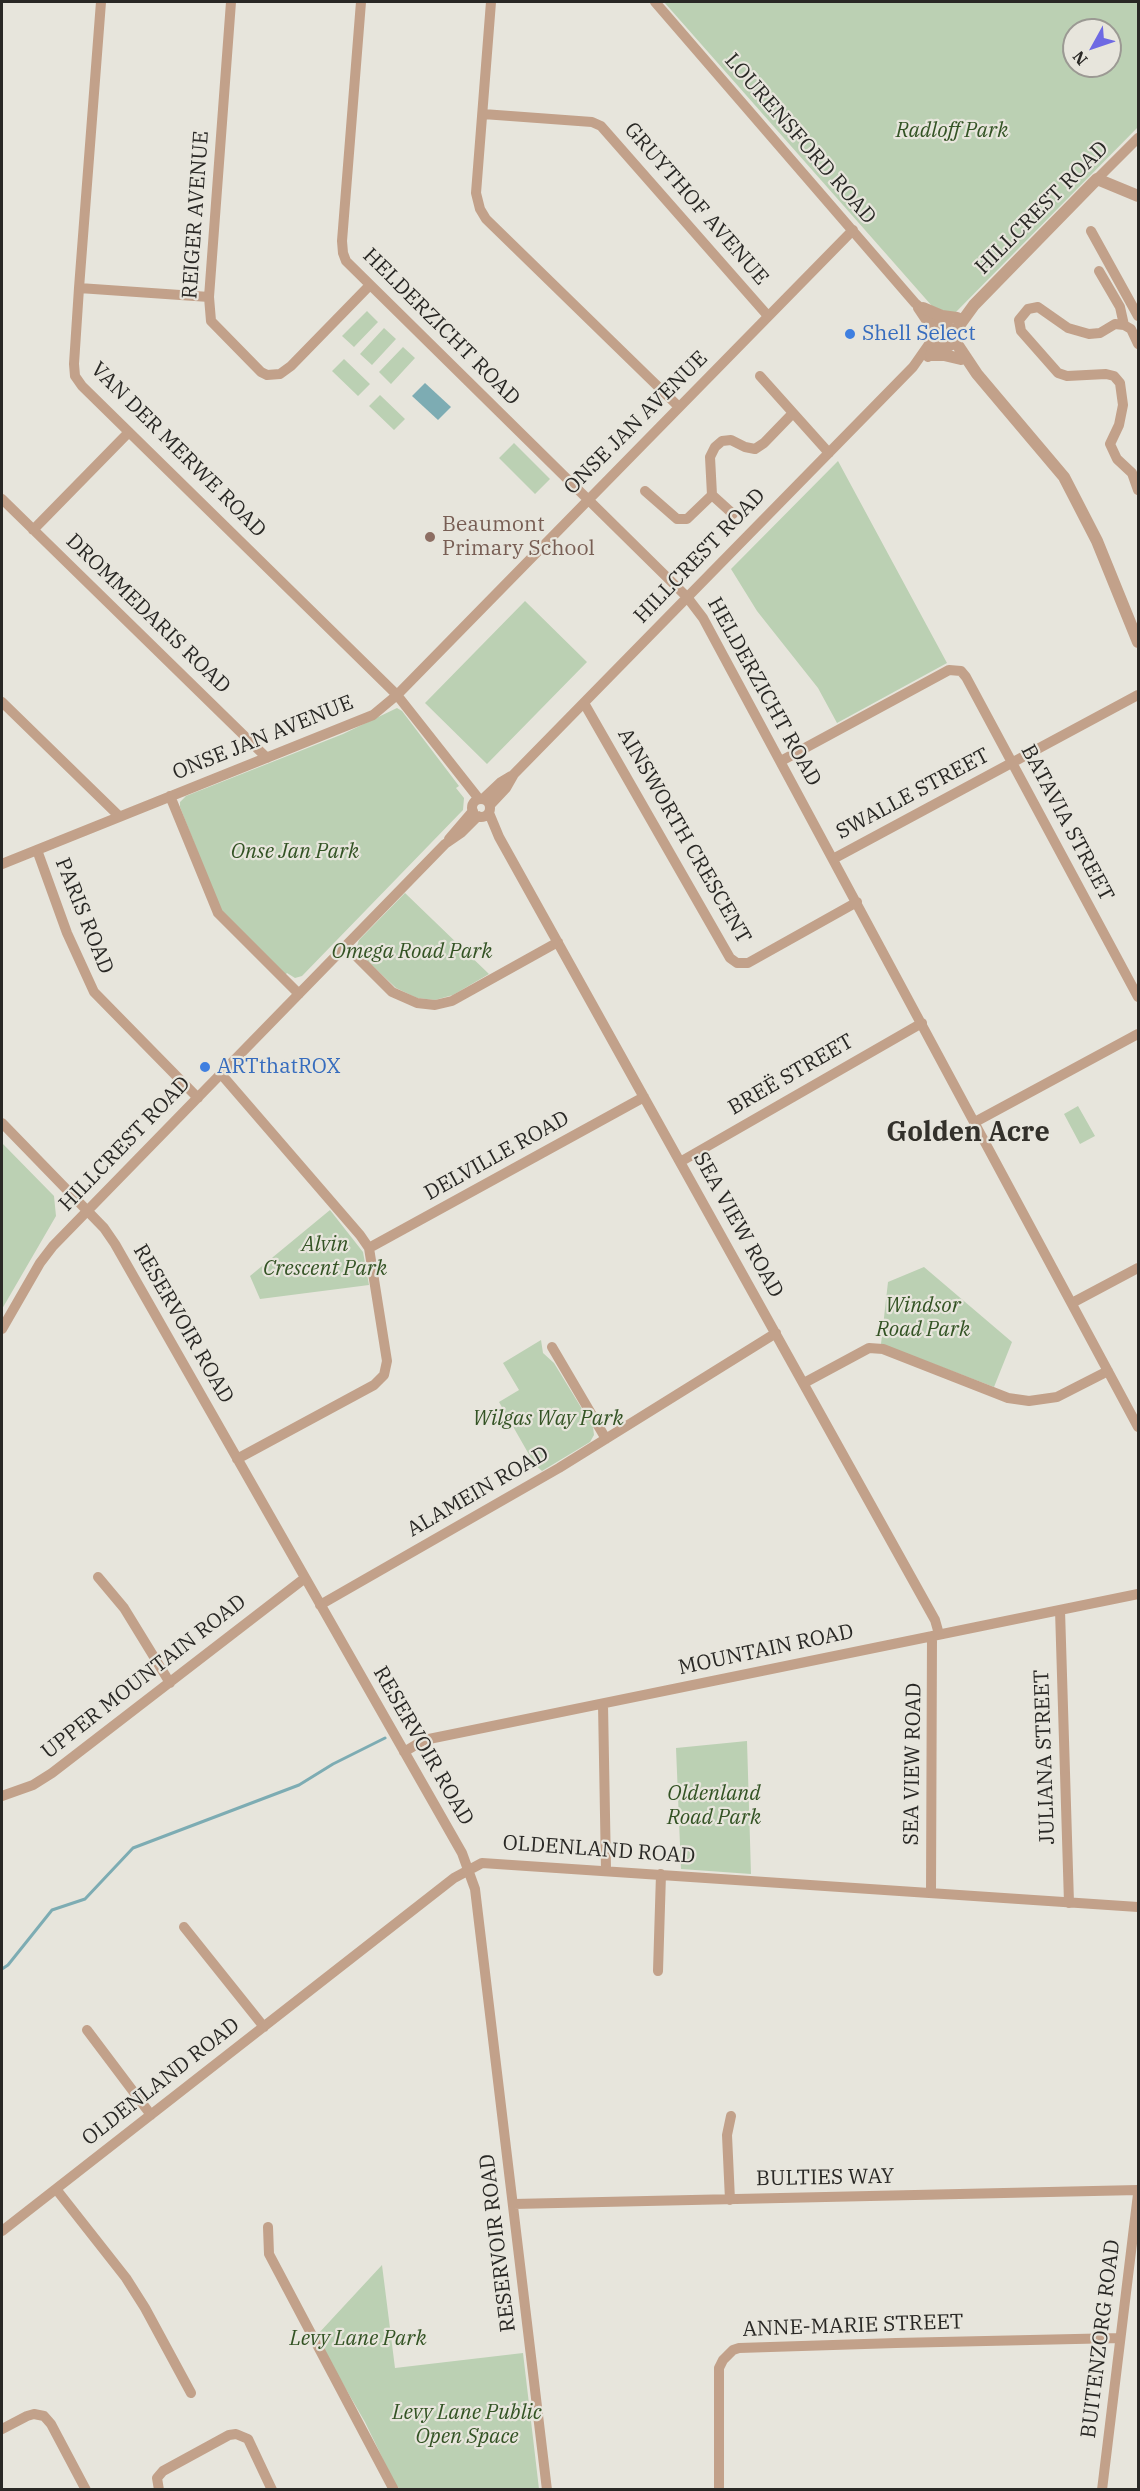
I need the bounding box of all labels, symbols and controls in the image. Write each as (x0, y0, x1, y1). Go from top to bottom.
north arrow (1062, 18, 1122, 78)
text: N (1068, 47, 1091, 70)
street label: LOURENSFORD ROAD (719, 48, 881, 230)
street label: GRUYTHOF AVENUE (618, 117, 774, 291)
park label: Radloff Park (896, 118, 1008, 144)
street label: REIGER AVENUE (178, 130, 214, 300)
street label: HILLCREST ROAD (970, 136, 1114, 280)
street label: HELDERZICHT ROAD (357, 243, 525, 411)
place label: Shell Select (862, 321, 976, 347)
marker: Shell Select (843, 327, 857, 341)
street label: ONSE JAN AVENUE (559, 346, 713, 500)
street label: VAN DER MERWE ROAD (85, 357, 271, 543)
street label: HILLCREST ROAD (629, 483, 771, 629)
place label: Beaumont Primary School (442, 512, 595, 562)
street label: DROMMEDARIS ROAD (61, 529, 235, 699)
marker: Beaumont Primary School (423, 530, 437, 544)
street label: HELDERZICHT ROAD (702, 593, 826, 791)
street label: ONSE JAN AVENUE (169, 690, 357, 786)
street label: AINSWORTH CRESCENT (612, 724, 756, 948)
street label: BATAVIA STREET (1015, 740, 1119, 906)
street label: SWALLE STREET (832, 743, 994, 845)
park label: Onse Jan Park (231, 839, 359, 865)
street label: PARIS ROAD (49, 854, 119, 978)
park label: Omega Road Park (332, 939, 492, 965)
street label: BREË STREET (724, 1029, 858, 1121)
place label: ARTthatROX (217, 1054, 341, 1080)
marker: ARTthatROX (198, 1060, 212, 1074)
street label: HILLCREST ROAD (54, 1071, 196, 1217)
street label: DELVILLE ROAD (420, 1106, 574, 1206)
district label: Golden Acre (886, 1117, 1050, 1149)
street label: SEA VIEW ROAD (688, 1148, 788, 1302)
park label: Alvin Crescent Park (263, 1232, 387, 1282)
street label: RESERVOIR ROAD (127, 1240, 239, 1408)
park label: Windsor Road Park (876, 1293, 970, 1343)
park label: Wilgas Way Park (472, 1406, 624, 1432)
street label: ALAMEIN ROAD (403, 1441, 553, 1543)
street label: UPPER MOUNTAIN ROAD (37, 1589, 251, 1765)
street label: MOUNTAIN ROAD (676, 1619, 856, 1681)
street label: RESERVOIR ROAD (367, 1662, 479, 1830)
street label: JULIANA STREET (1029, 1669, 1061, 1845)
street label: SEA VIEW ROAD (899, 1682, 927, 1846)
park label: Oldenland Road Park (667, 1781, 761, 1831)
street label: OLDENLAND ROAD (502, 1831, 696, 1869)
street label: OLDENLAND ROAD (77, 2013, 245, 2151)
street label: RESERVOIR ROAD (475, 2152, 521, 2334)
street label: BULTIES WAY (756, 2164, 894, 2192)
street label: BUITENZORG ROAD (1076, 2238, 1126, 2440)
street label: ANNE-MARIE STREET (742, 2310, 964, 2342)
park label: Levy Lane Park (289, 2326, 427, 2352)
park label: Levy Lane Public Open Space (392, 2400, 542, 2450)

